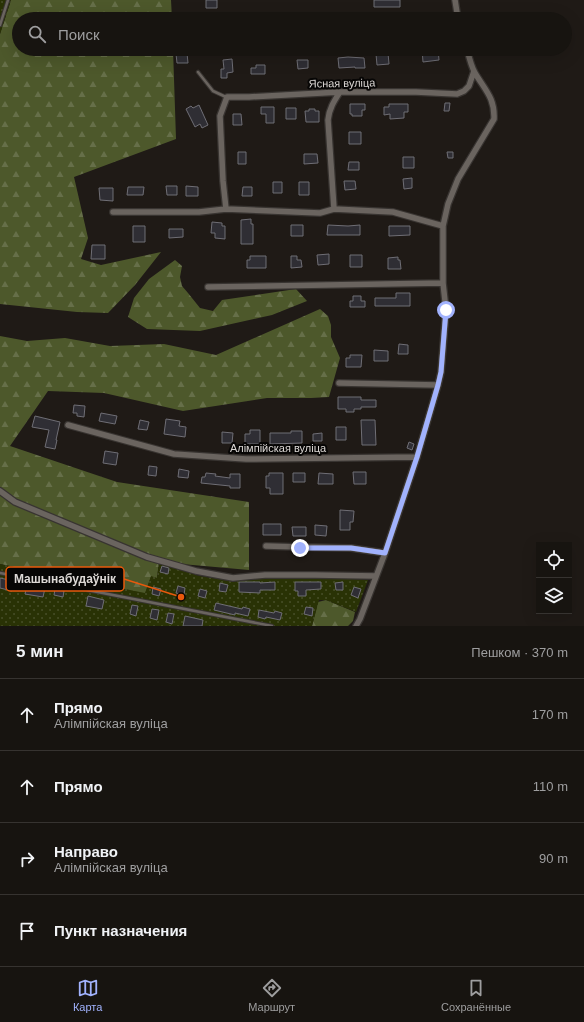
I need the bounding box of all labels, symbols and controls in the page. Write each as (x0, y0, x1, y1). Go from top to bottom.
search box (12, 12, 572, 56)
icon: search (26, 23, 48, 45)
text: Поиск (58, 26, 100, 43)
street label: Ясная вуліца (309, 76, 376, 90)
route start (437, 301, 455, 319)
street label: Алімпійская вуліца (230, 442, 327, 454)
route end (291, 539, 309, 557)
map controls (536, 542, 572, 614)
button: locate (536, 542, 572, 578)
callout: Машынабудаўнік (6, 567, 124, 591)
text: Машынабудаўнік (14, 572, 117, 586)
button: layers (536, 578, 572, 614)
text: 5 мин (16, 642, 63, 661)
text: Пешком · 370 m (471, 645, 568, 660)
text: Прямо (54, 699, 103, 716)
icon: ahead (16, 704, 38, 726)
text: 170 m (532, 707, 568, 722)
text: Алімпійская вуліца (54, 716, 168, 731)
icon: ahead (16, 776, 38, 798)
text: Прямо (54, 778, 103, 795)
text: 110 m (533, 779, 568, 794)
text: Направо (54, 843, 118, 860)
icon: right (16, 848, 38, 870)
text: 90 m (539, 851, 568, 866)
text: Алімпійская вуліца (54, 860, 168, 875)
icon: arrive (16, 920, 38, 942)
text: Пункт назначения (54, 922, 187, 939)
tab: Карта (73, 977, 102, 1013)
tab: Маршрут (248, 977, 295, 1013)
tab: Сохранённые (441, 977, 511, 1013)

